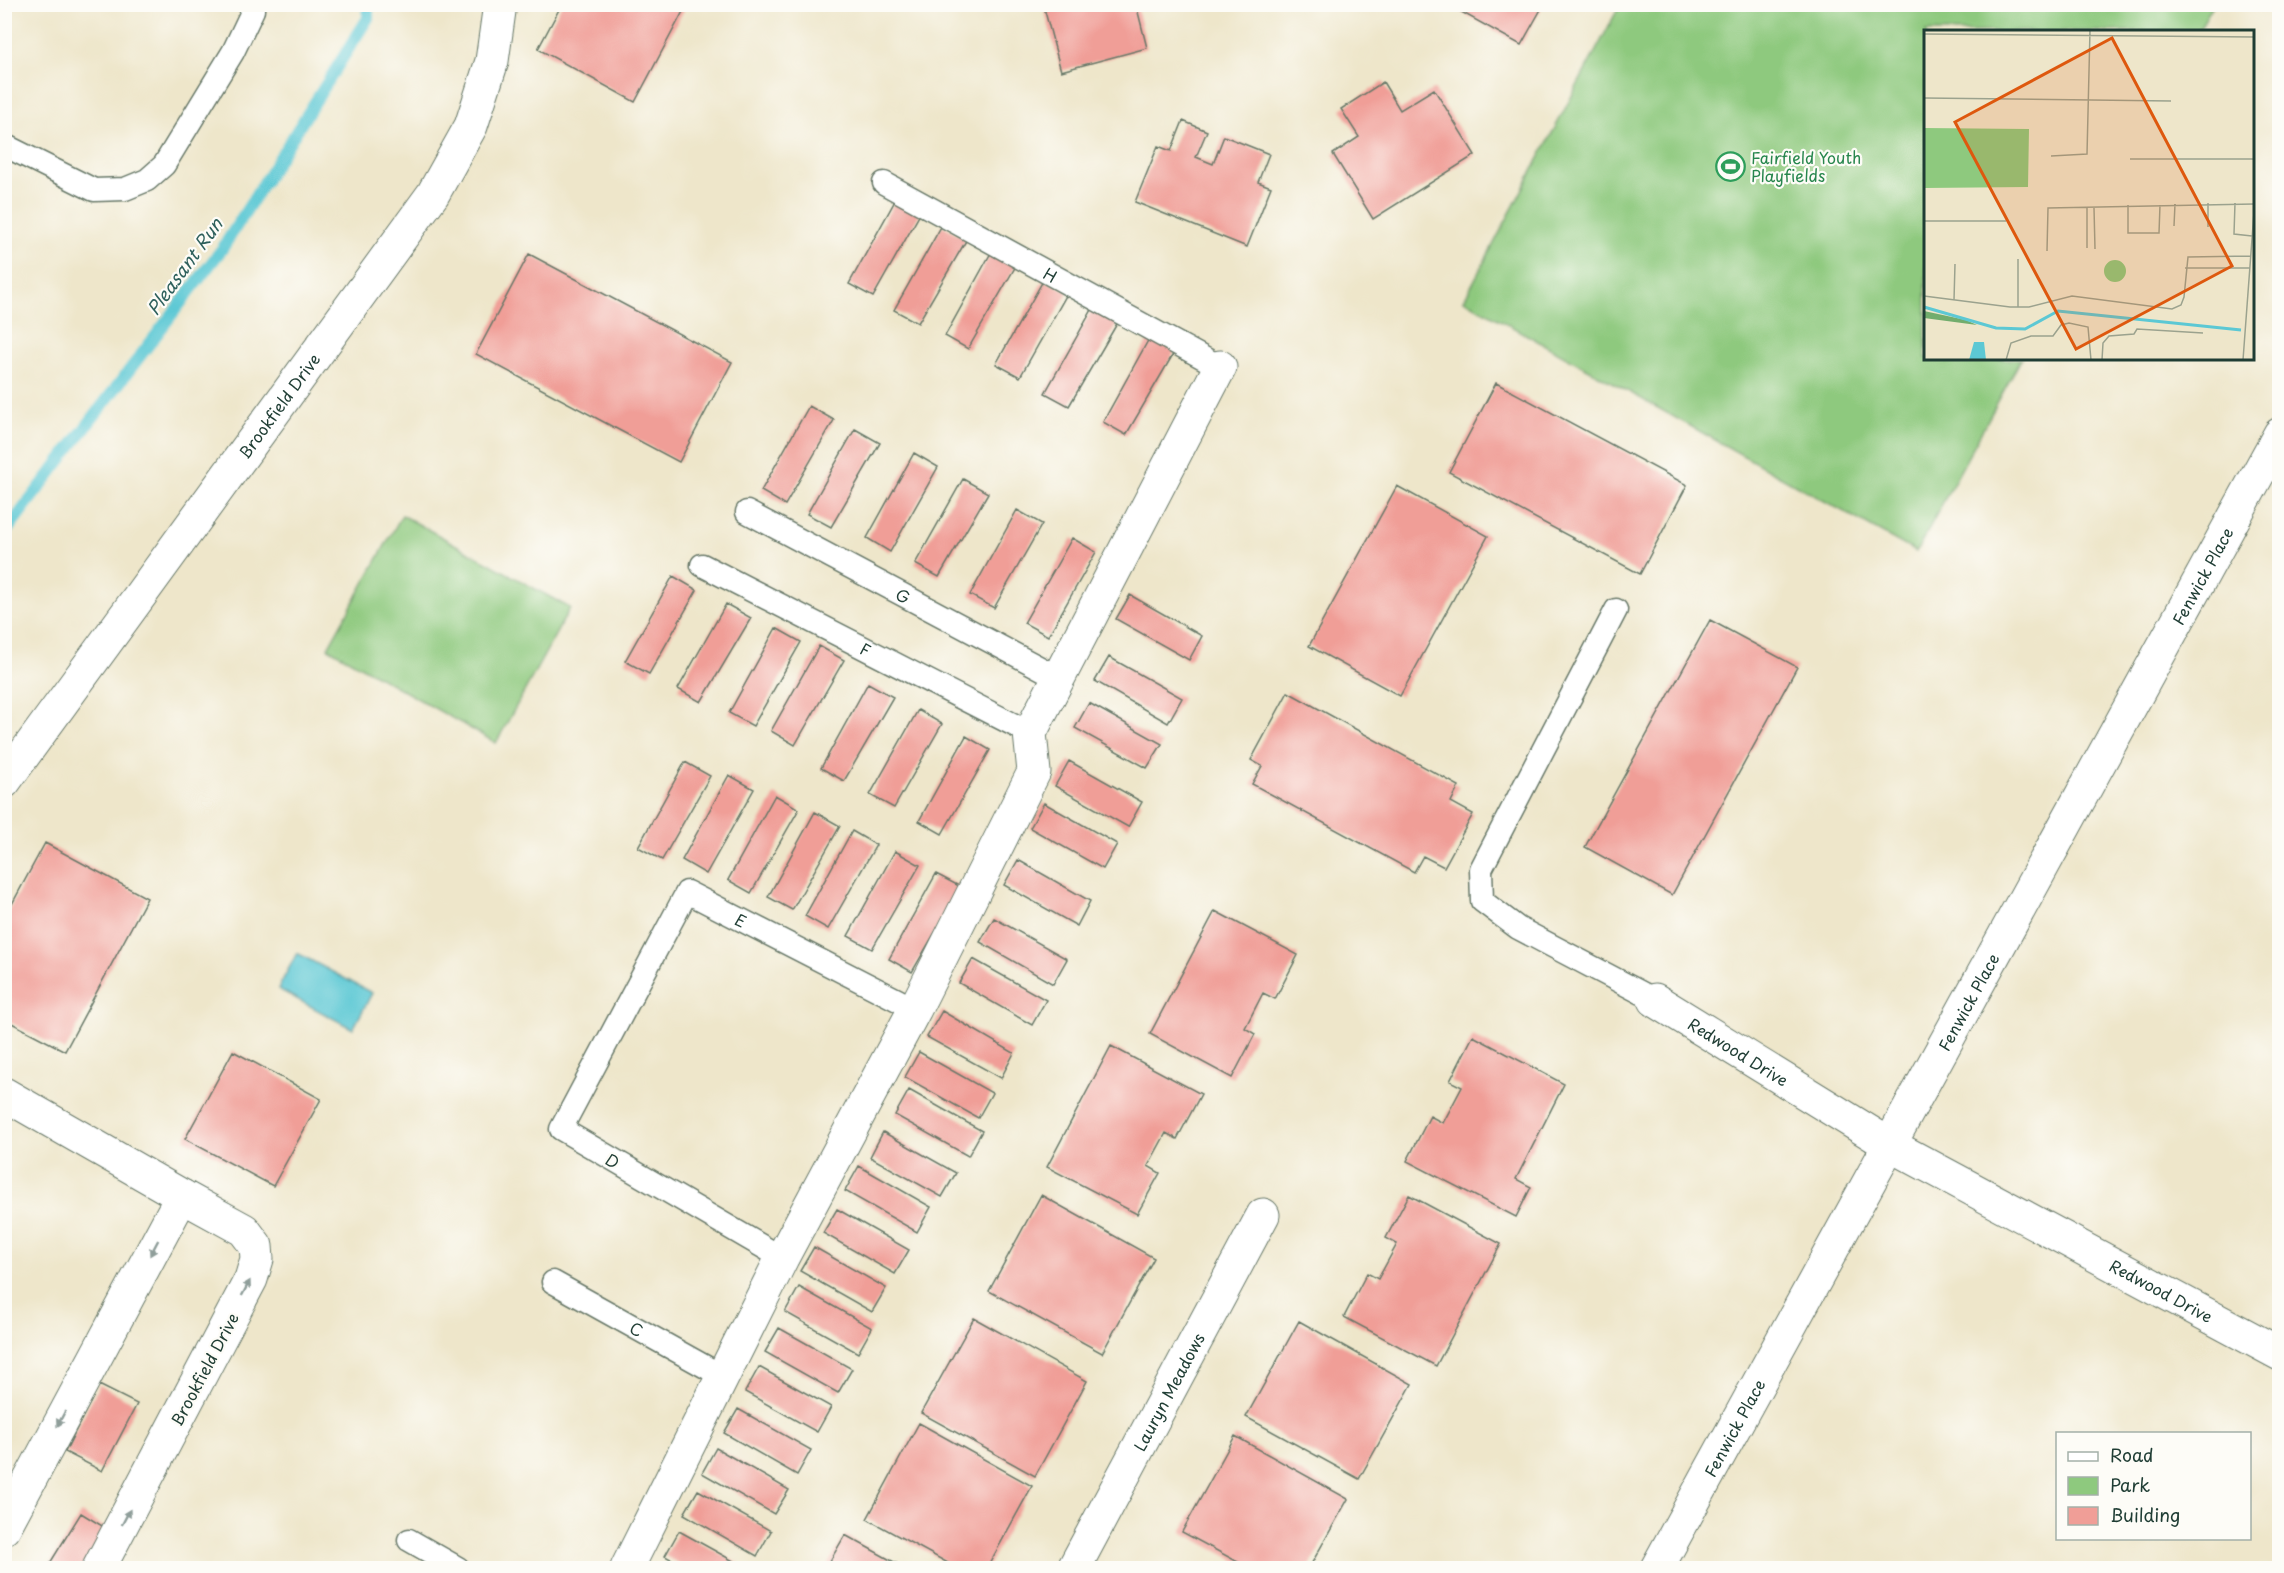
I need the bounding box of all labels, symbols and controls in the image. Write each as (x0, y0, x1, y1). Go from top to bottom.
inset map (1924, 30, 2254, 360)
place label: Fairfield Youth Playfields (1751, 145, 1861, 187)
sports icon: Fairfield Youth Playfields (1714, 150, 1746, 182)
water label: Pleasant Run (139, 211, 229, 320)
street label: H (1039, 261, 1062, 288)
street label: Brookfield Drive (232, 348, 325, 463)
street label: Fenwick Place (2166, 523, 2239, 629)
street label: G (892, 581, 915, 609)
street label: F (856, 636, 875, 662)
street label: E (731, 907, 751, 933)
street label: Fenwick Place (1932, 949, 2005, 1055)
street label: Redwood Drive (1684, 1011, 1793, 1092)
street label: D (602, 1146, 624, 1174)
one-way arrow (149, 1240, 159, 1257)
street label: Redwood Drive (2106, 1253, 2217, 1328)
one-way arrow (241, 1280, 251, 1297)
street label: Brookfield Drive (164, 1308, 244, 1430)
street label: C (626, 1315, 648, 1342)
street label: Lauryn Meadows (1127, 1328, 1210, 1455)
street label: Fenwick Place (1698, 1375, 1771, 1481)
one-way arrow (56, 1411, 66, 1428)
legend (2056, 1432, 2251, 1540)
text: Road (2110, 1441, 2154, 1468)
text: Park (2110, 1471, 2150, 1498)
text: Building (2110, 1501, 2180, 1528)
one-way arrow (121, 1508, 131, 1525)

